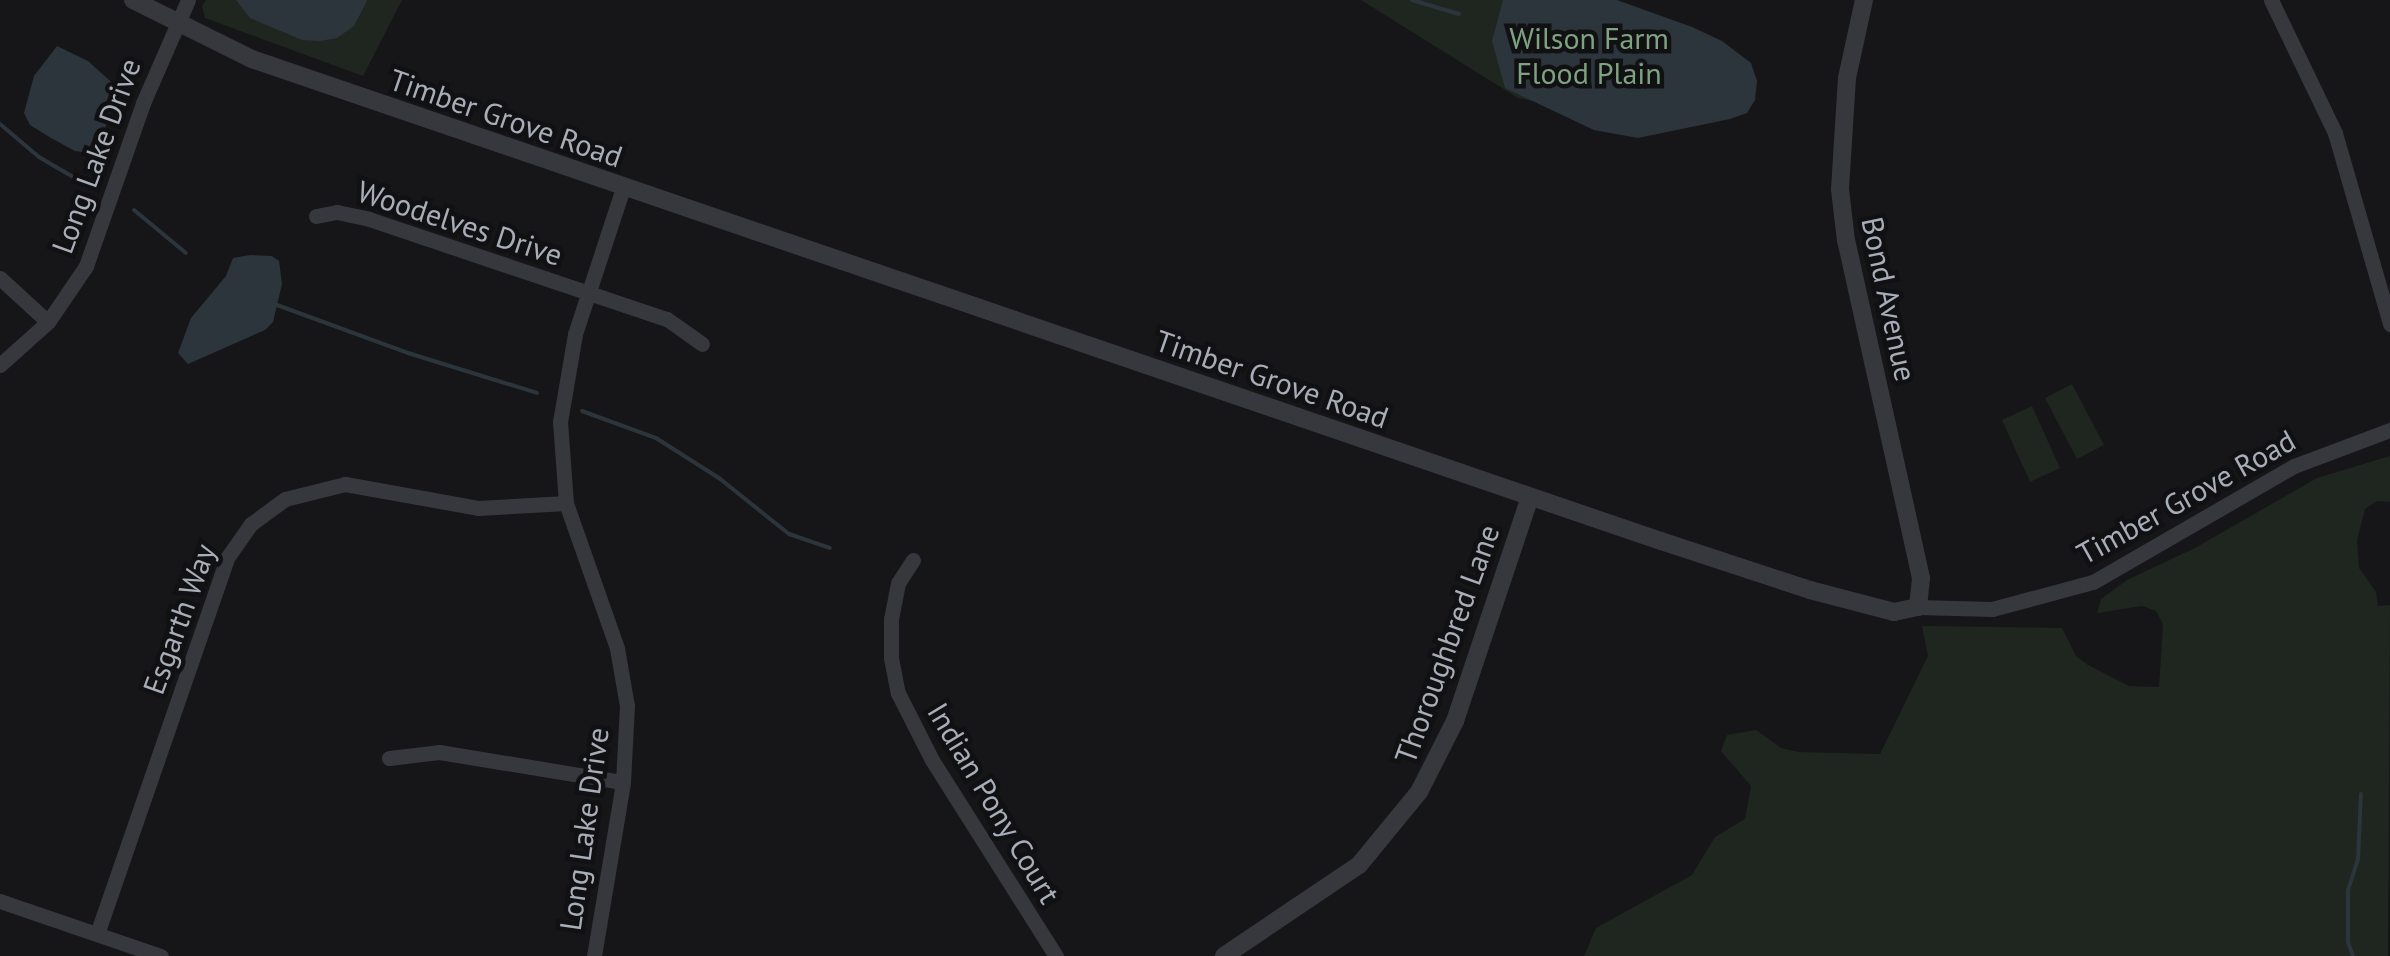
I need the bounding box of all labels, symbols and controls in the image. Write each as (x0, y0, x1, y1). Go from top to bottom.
park label: Wilson Farm Flood Plain (1509, 20, 1669, 90)
street label: Long Lake Drive (44, 54, 148, 258)
street label: Timber Grove Road (385, 61, 627, 175)
street label: Woodelves Drive (353, 173, 567, 273)
street label: Bond Avenue (1854, 213, 1924, 385)
street label: Timber Grove Road (1151, 322, 1393, 436)
street label: Timber Grove Road (2071, 422, 2301, 572)
street label: Thoroughbred Lane (1387, 520, 1507, 768)
street label: Esgarth Way (135, 539, 223, 699)
street label: Indian Pony Court (920, 696, 1068, 910)
street label: Long Lake Drive (552, 725, 616, 933)

